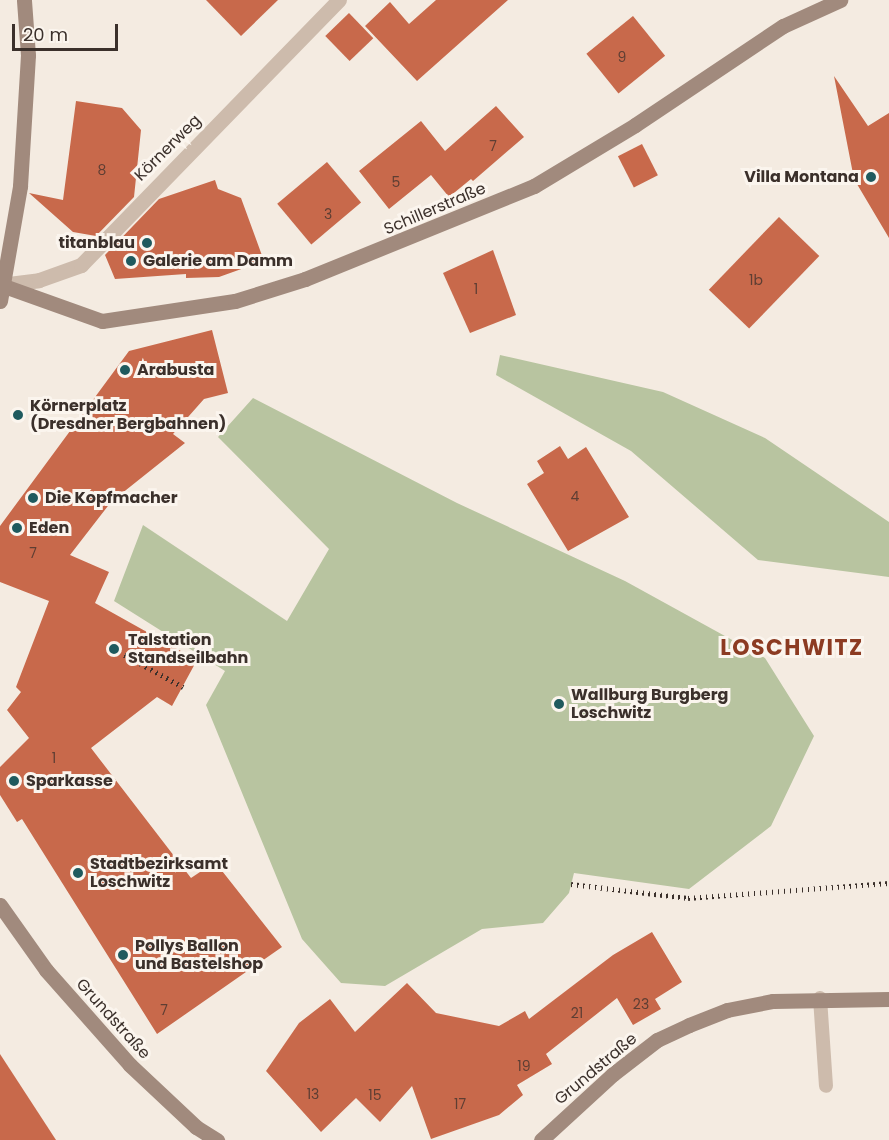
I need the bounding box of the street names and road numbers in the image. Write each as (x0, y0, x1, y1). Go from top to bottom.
street label: Körnerweg (131, 111, 205, 185)
street label: Schillerstraße (381, 179, 489, 239)
street label: Grundstraße (72, 975, 154, 1063)
street label: Grundstraße (551, 1029, 641, 1109)

